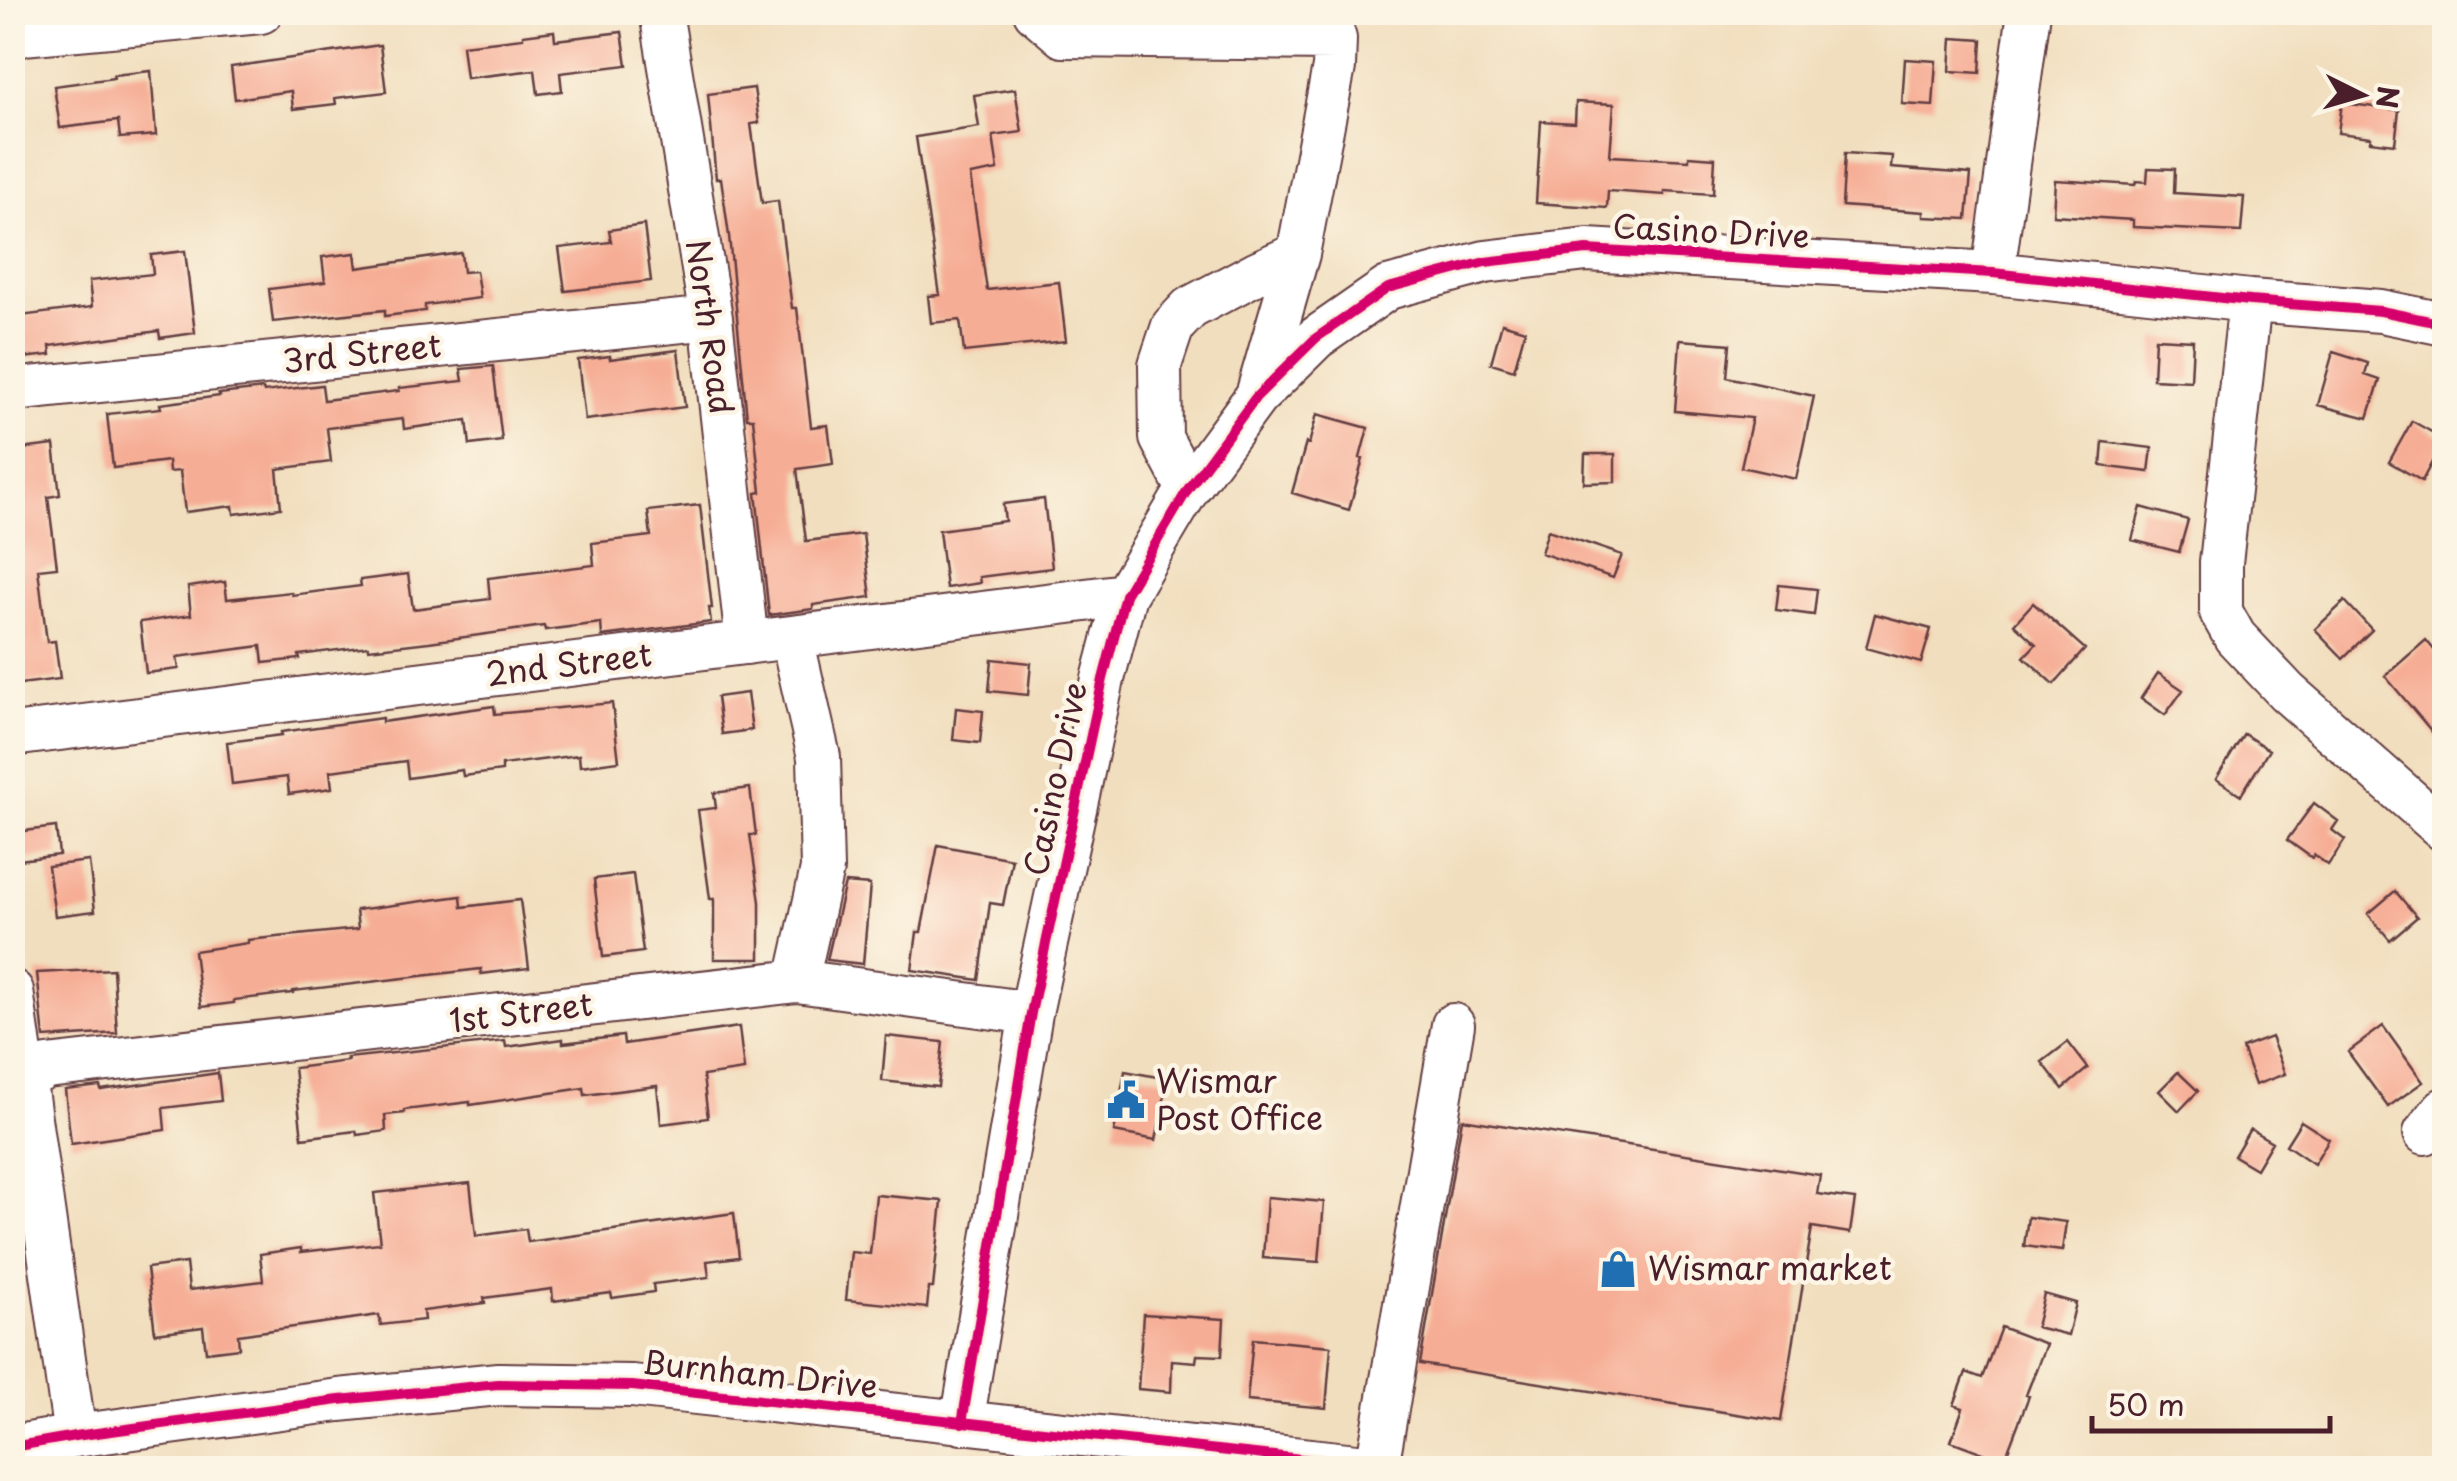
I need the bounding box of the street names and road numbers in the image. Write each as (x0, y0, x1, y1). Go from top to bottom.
street label: Casino Drive (1611, 201, 1811, 259)
street label: North Road (675, 236, 747, 417)
street label: 3rd Street (280, 320, 443, 384)
street label: 2nd Street (483, 629, 654, 697)
street label: Casino Drive (1010, 677, 1098, 880)
street label: 1st Street (446, 978, 595, 1044)
street label: Burnham Drive (640, 1337, 880, 1409)

